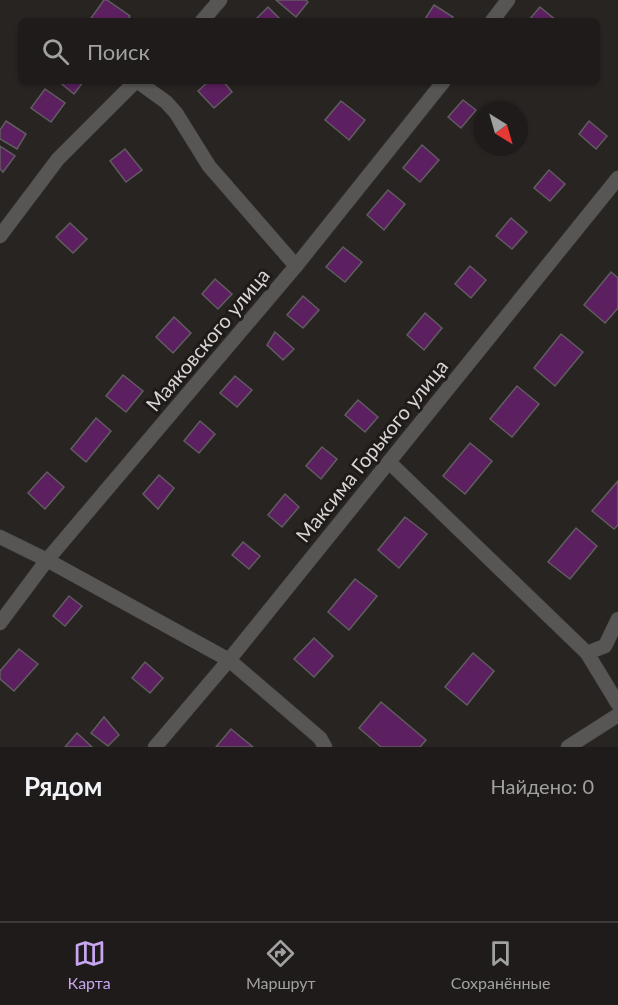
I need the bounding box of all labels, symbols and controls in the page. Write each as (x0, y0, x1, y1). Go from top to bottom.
search box (18, 18, 600, 84)
icon: search (39, 35, 72, 68)
text: Поиск (87, 38, 150, 65)
north arrow (474, 102, 528, 156)
street label: Маяковского улица (141, 263, 274, 416)
street label: Максима Горького улица (290, 354, 452, 547)
text: Рядом (24, 770, 102, 802)
text: Найдено: 0 (491, 774, 594, 798)
tab: Карта (68, 937, 111, 992)
tab: Маршрут (246, 937, 316, 992)
tab: Сохранённые (451, 937, 550, 992)

